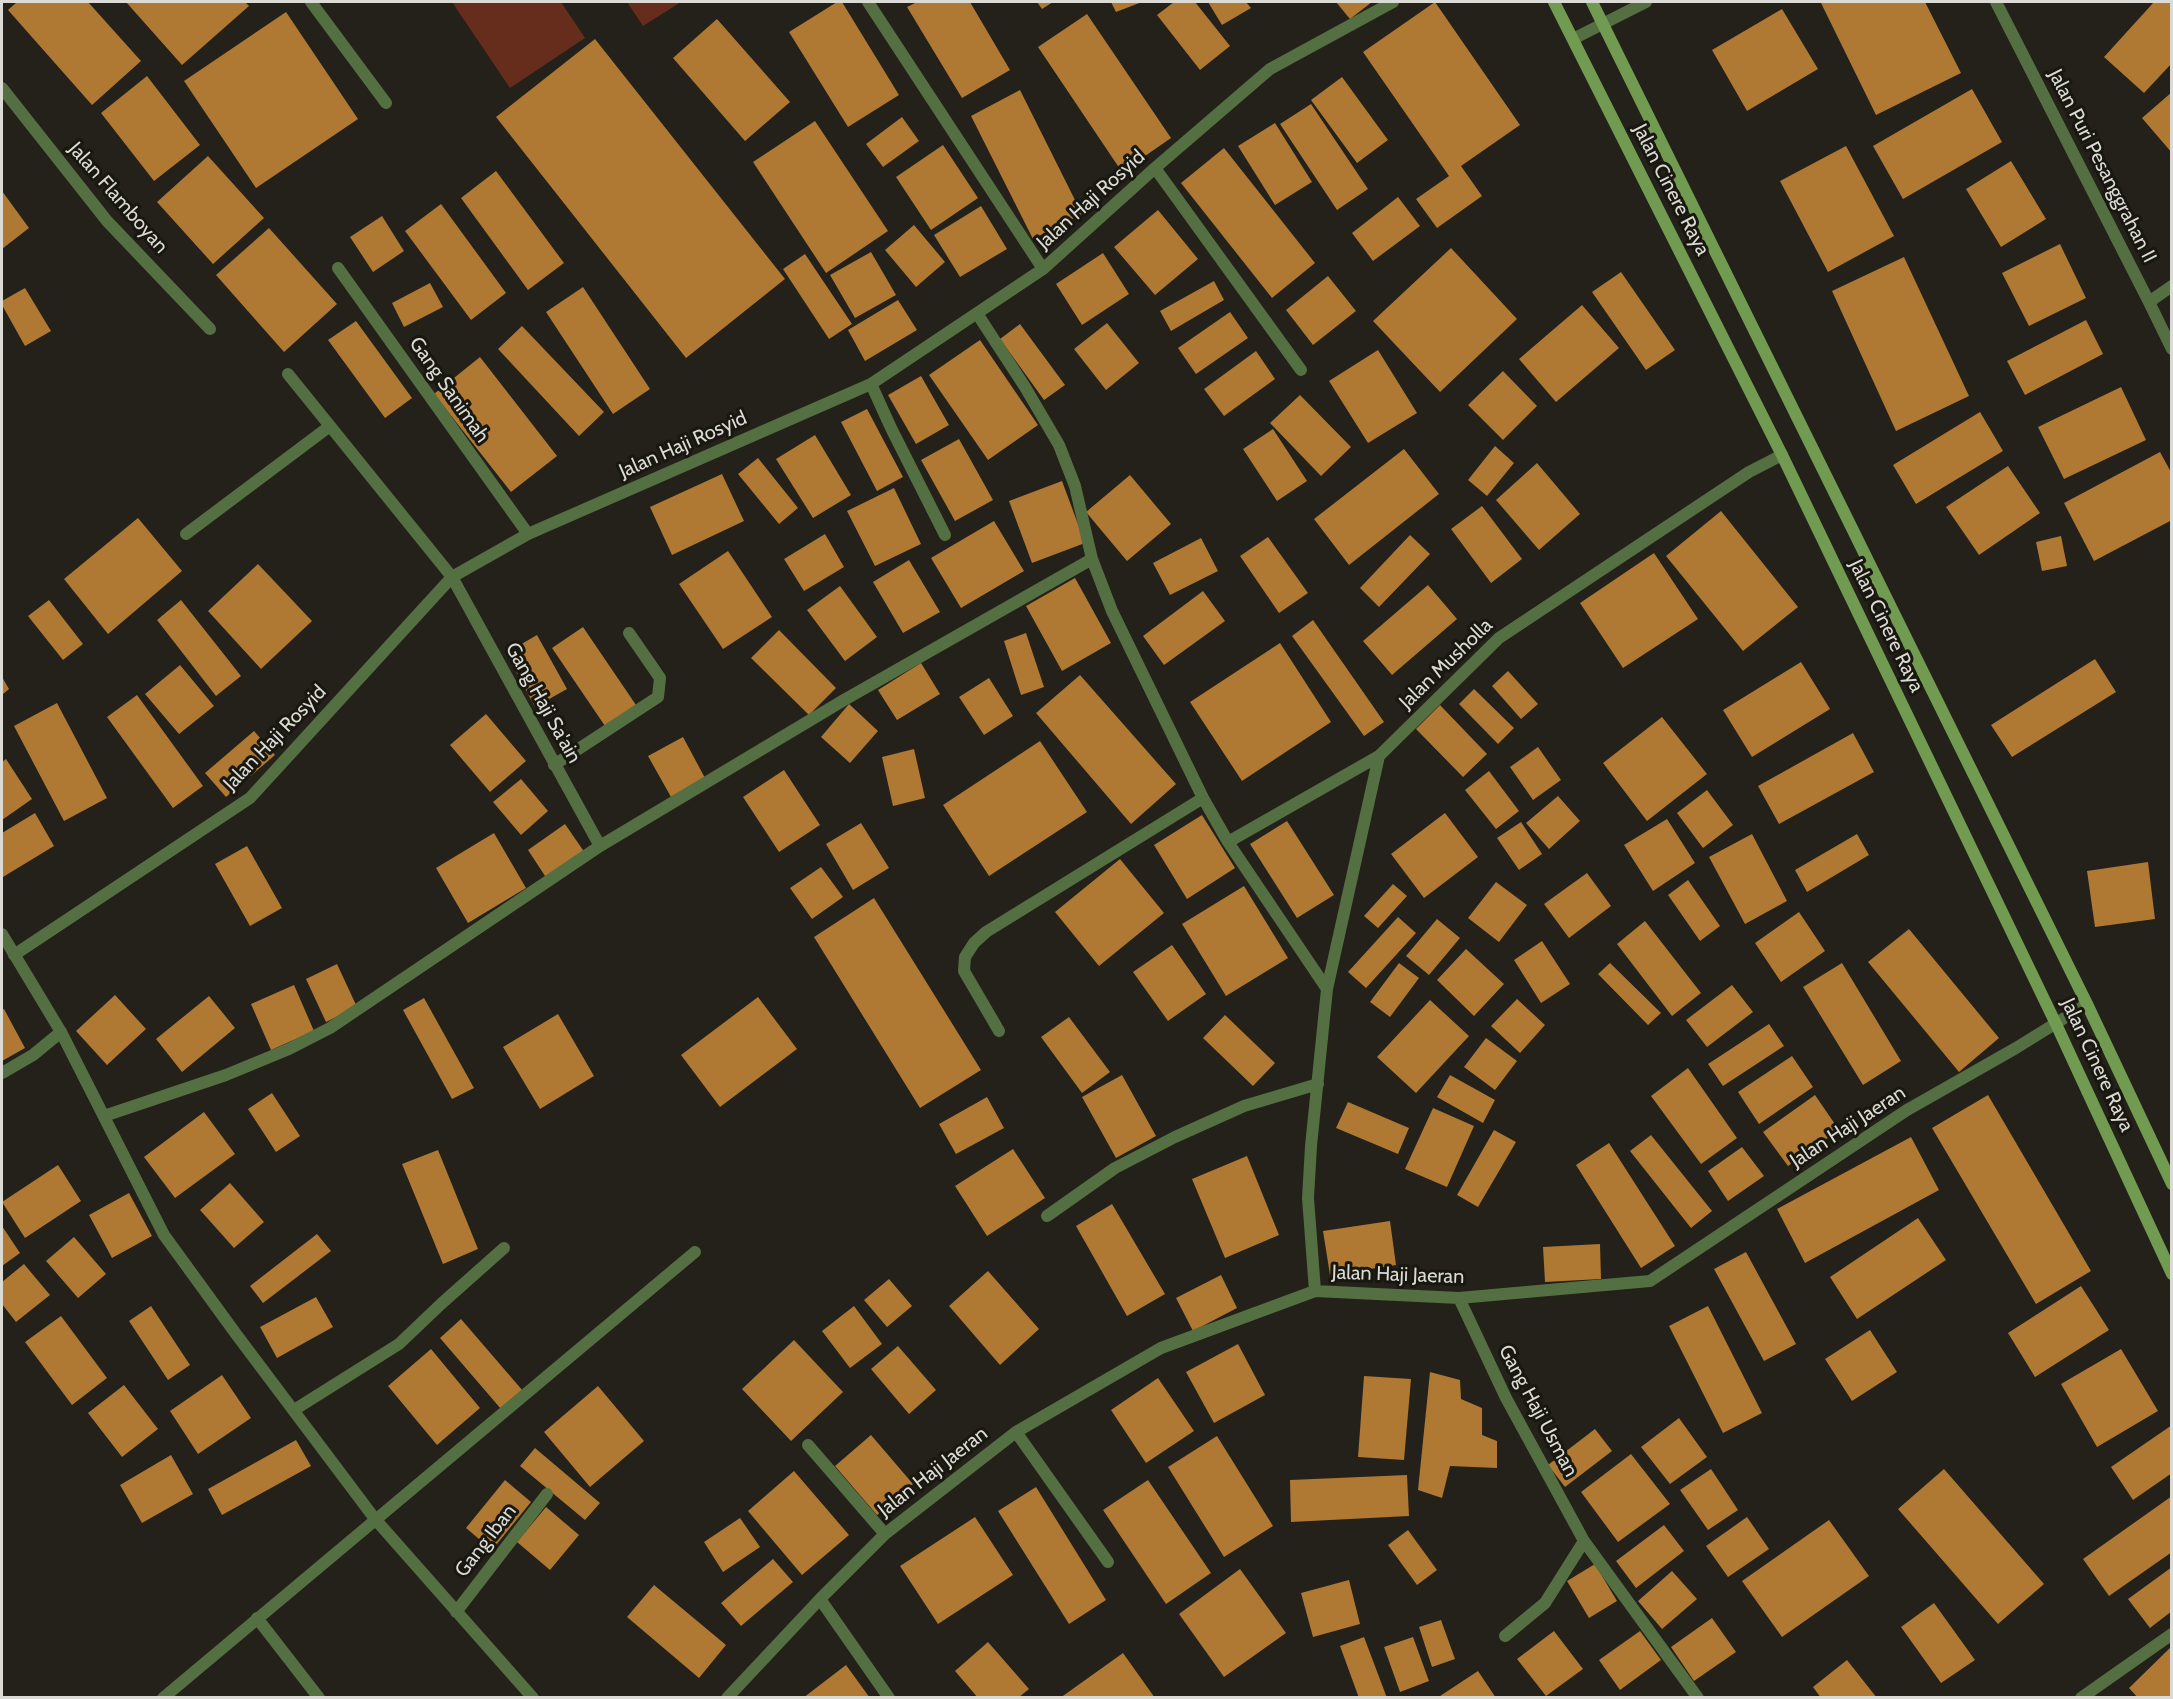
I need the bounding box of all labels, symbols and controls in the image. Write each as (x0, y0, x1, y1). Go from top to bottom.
street label: Jalan Puri Pesanggrahan II (2043, 65, 2161, 267)
street label: Jalan Cinere Raya (1627, 120, 1715, 260)
street label: Jalan Flamboyan (63, 138, 173, 258)
street label: Jalan Haji Rosyid (1032, 145, 1150, 255)
street label: Gang Sanimah (404, 333, 494, 447)
street label: Jalan Haji Rosyid (615, 406, 751, 484)
street label: Jalan Cinere Raya (1844, 556, 1928, 696)
street label: Jalan Musholla (1394, 614, 1498, 714)
street label: Gang Haji Sa'ain (500, 638, 586, 768)
street label: Jalan Haji Rosyid (219, 680, 331, 796)
street label: Jalan Cinere Raya (2056, 994, 2138, 1136)
street label: Jalan Haji Jaeran (1786, 1081, 1910, 1173)
street label: Jalan Haji Jaeran (1331, 1261, 1465, 1289)
street label: Gang Haji Usman (1493, 1341, 1583, 1481)
street label: Jalan Haji Jaeran (873, 1422, 993, 1522)
street label: Gang Iban (450, 1500, 522, 1582)

